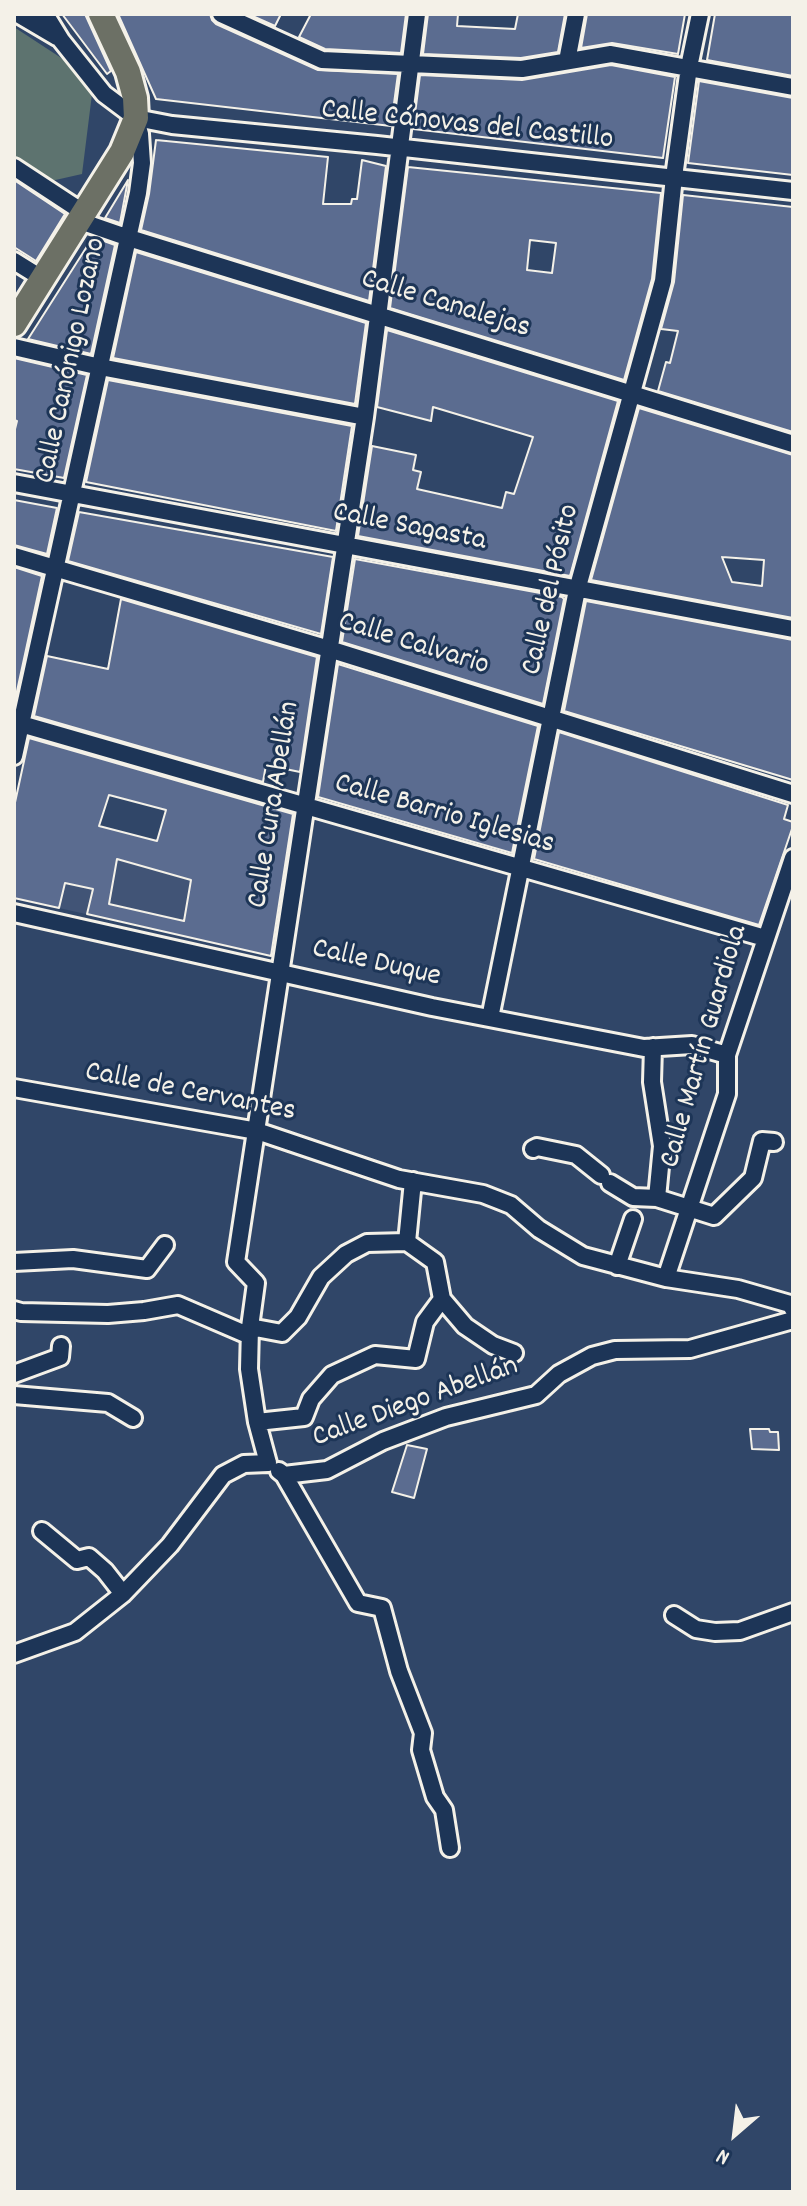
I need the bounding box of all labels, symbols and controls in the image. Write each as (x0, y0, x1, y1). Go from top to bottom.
street label: Calle Cánovas del Castillo (319, 94, 615, 160)
street label: Calle Canónigo Lozano (29, 235, 117, 487)
street label: Calle Canalejas (356, 263, 534, 349)
street label: Calle Sagasta (329, 496, 489, 562)
street label: Calle del Pósito (516, 501, 590, 679)
street label: Calle Calvario (333, 606, 493, 686)
street label: Calle Cura Abellán (242, 699, 310, 911)
street label: Calle Barrio Iglesias (330, 767, 558, 865)
street label: Calle Martín Guardiola (654, 922, 758, 1172)
street label: Calle Duque (308, 933, 444, 997)
street label: Calle de Cervantes (82, 1056, 298, 1132)
street label: Calle Diego Abellán (308, 1350, 524, 1458)
north arrow (695, 2094, 775, 2174)
text: N (711, 2139, 736, 2172)

